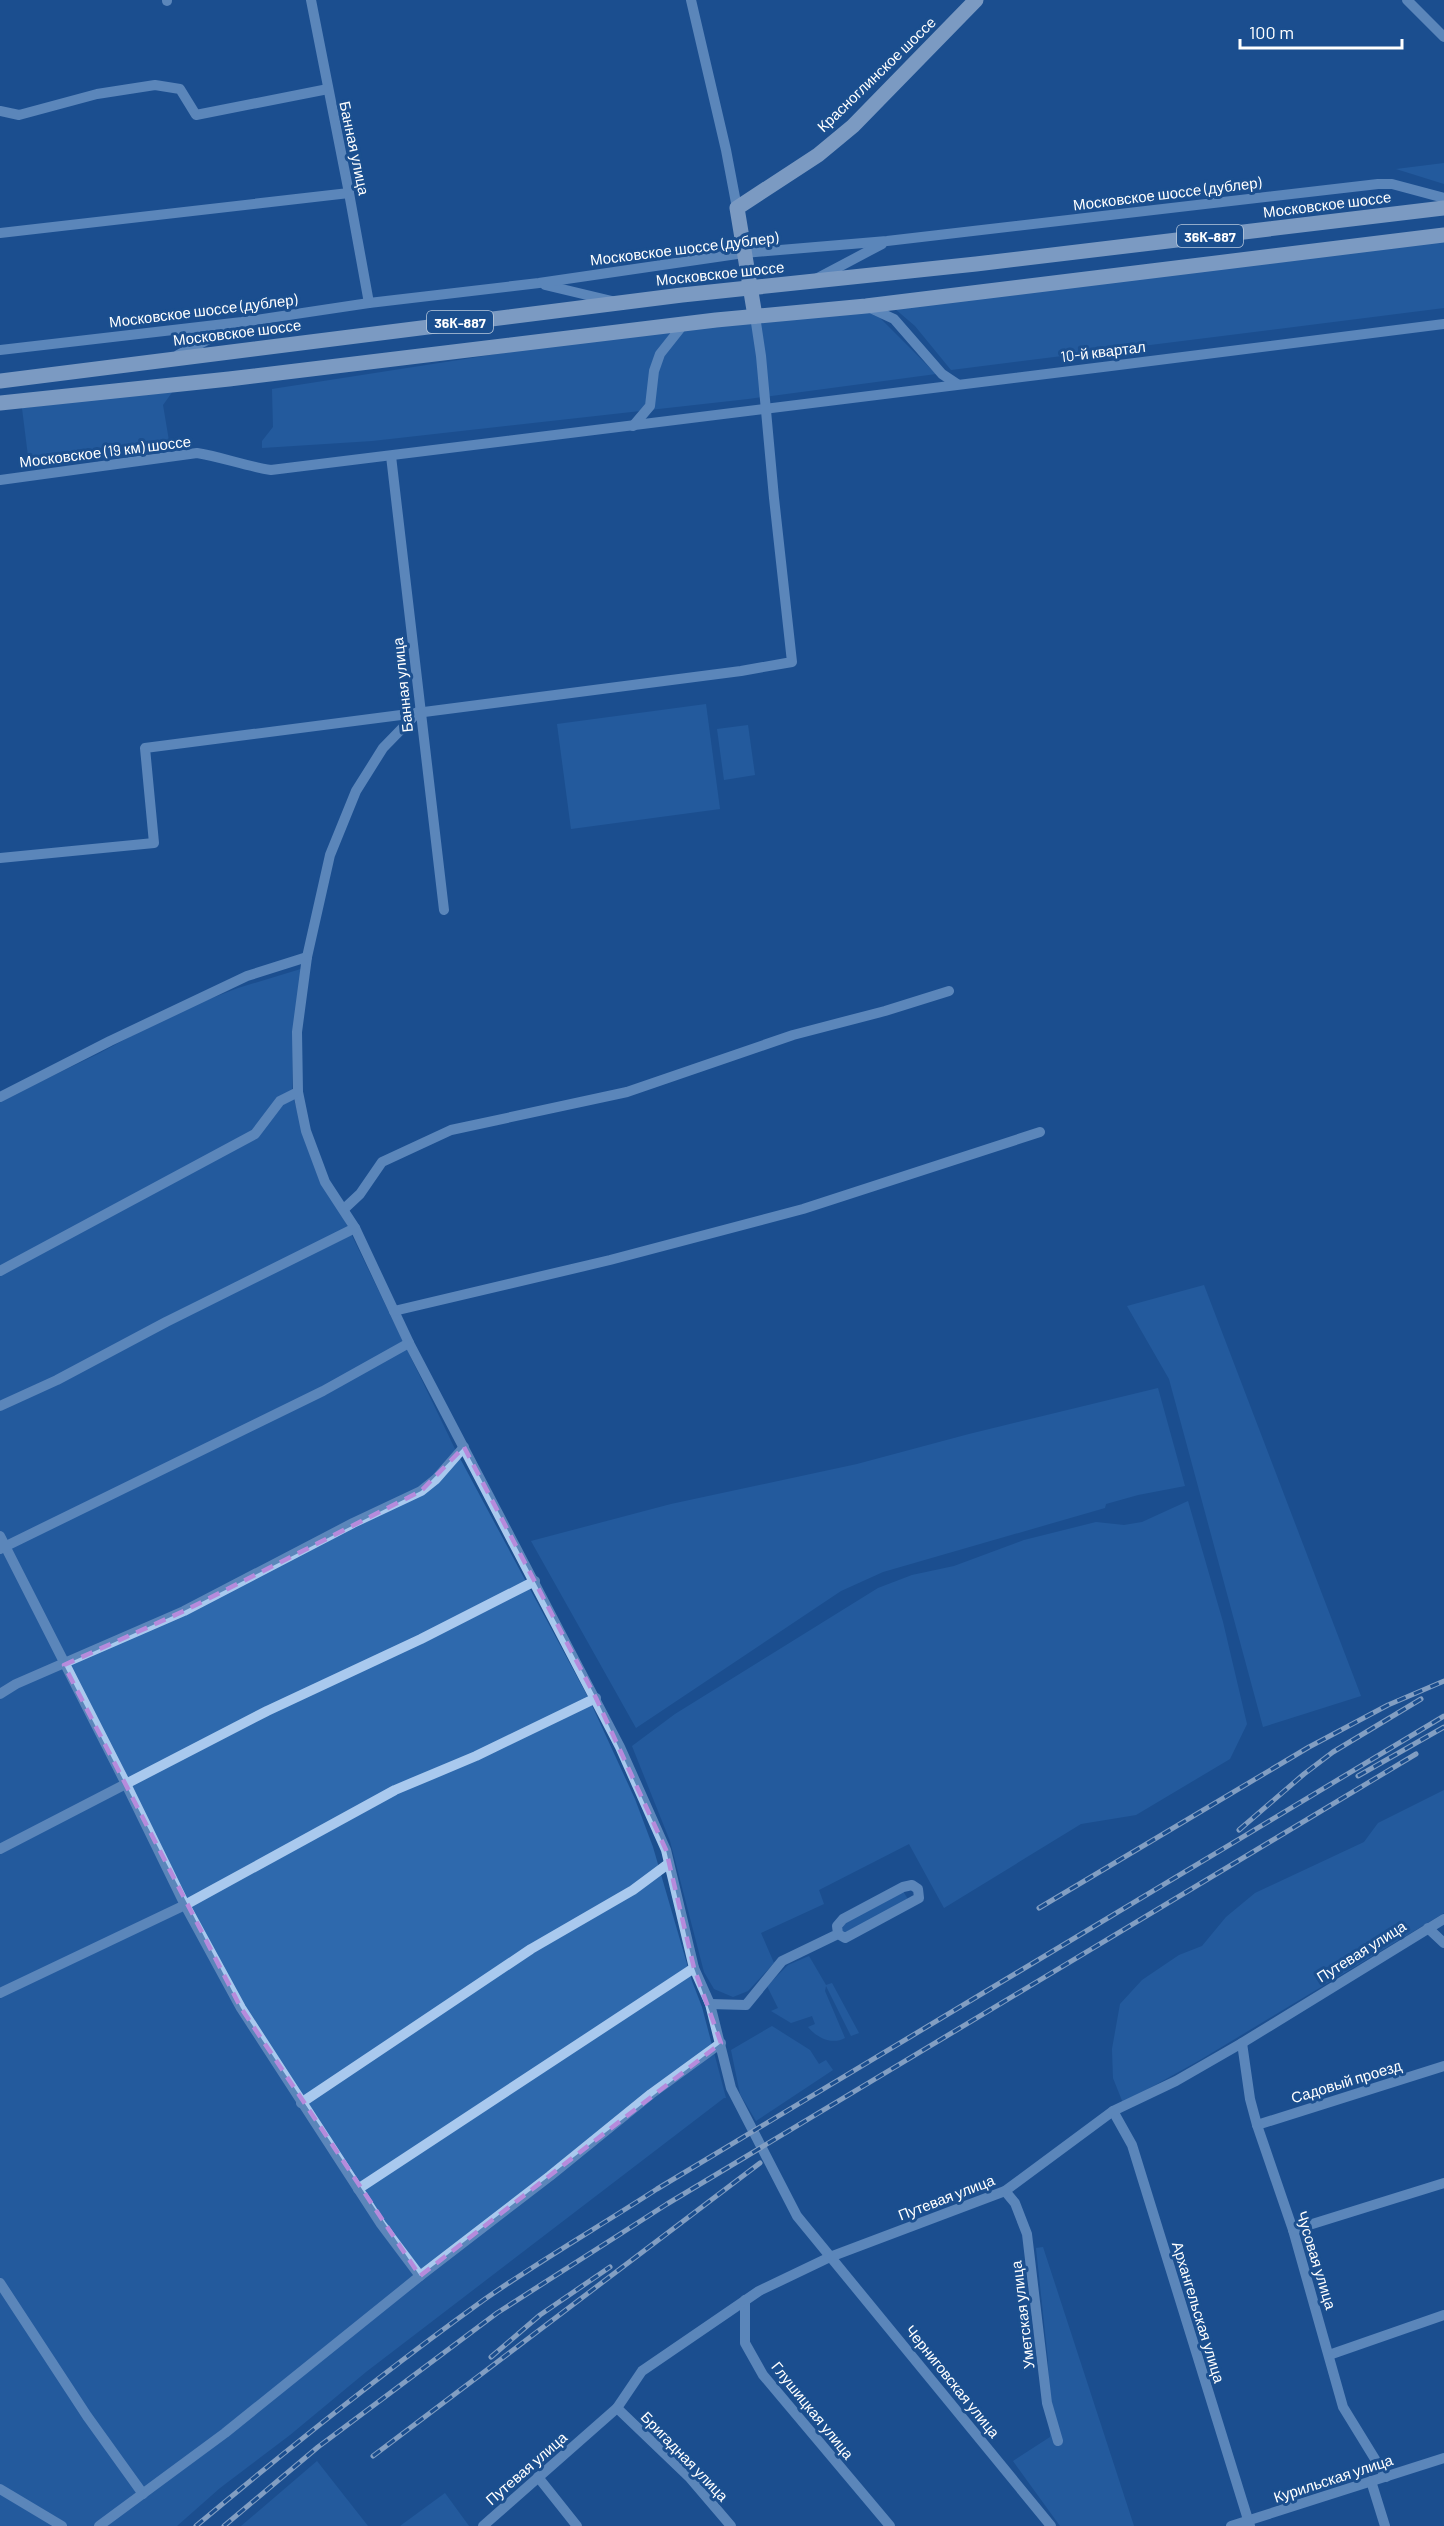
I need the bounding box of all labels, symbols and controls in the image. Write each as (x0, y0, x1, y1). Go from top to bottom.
scale bar (1240, 12, 1402, 50)
street label: Красноглинское шоссе (813, 13, 939, 135)
text: 100 m (1249, 21, 1294, 43)
street label: Банная улица (336, 99, 374, 197)
street label: Московское шоссе (дублер) (1072, 173, 1262, 213)
street label: Московское шоссе (1262, 187, 1392, 221)
road number: 36К-887 (1177, 225, 1243, 247)
street label: Московское шоссе (дублер) (589, 228, 779, 268)
street label: Московское шоссе (655, 257, 785, 289)
street label: Московское шоссе (дублер) (108, 290, 298, 330)
road number: 36К-887 (427, 311, 493, 333)
street label: Московское шоссе (172, 315, 302, 349)
street label: 10-й квартал (1059, 337, 1147, 365)
street label: Московское (19 км) шоссе (18, 432, 192, 470)
street label: Банная улица (388, 636, 416, 733)
street label: Путевая улица (1313, 1916, 1410, 1986)
street label: Садовый проезд (1289, 2056, 1404, 2106)
street label: Путевая улица (895, 2170, 997, 2224)
street label: Чусовая улица (1294, 2209, 1341, 2312)
street label: Архангельская улица (1169, 2239, 1229, 2385)
street label: Уметская улица (1006, 2259, 1038, 2370)
street label: Черниговская улица (902, 2321, 1004, 2441)
street label: Глушицкая улица (768, 2358, 858, 2463)
street label: Бригадная улица (638, 2407, 733, 2505)
street label: Путевая улица (482, 2427, 571, 2508)
street label: Курильская улица (1271, 2450, 1396, 2506)

